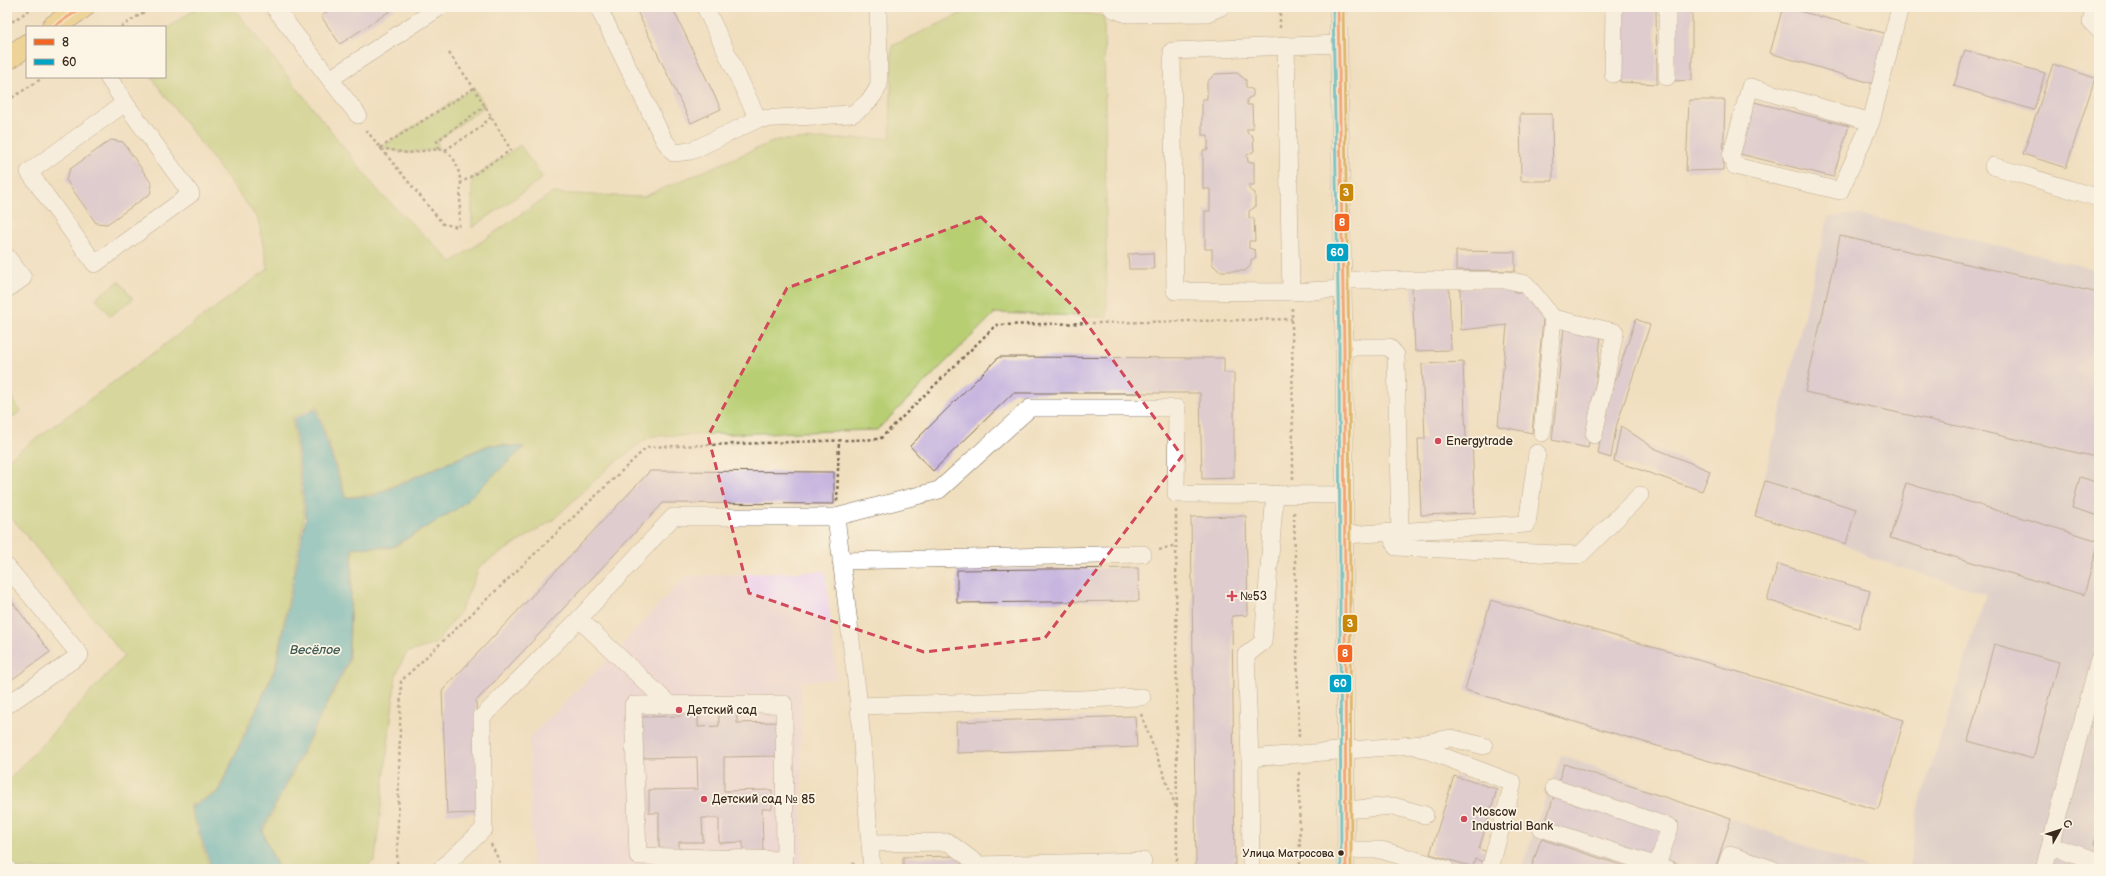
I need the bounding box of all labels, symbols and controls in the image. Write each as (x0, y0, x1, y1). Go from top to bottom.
legend (26, 26, 166, 78)
text: 8 (62, 35, 69, 50)
text: 60 (62, 55, 76, 70)
line badge: 3 (1339, 183, 1354, 202)
text: 3 (1343, 186, 1350, 199)
line badge: 8 (1334, 213, 1350, 232)
text: 8 (1339, 216, 1346, 229)
line badge: 60 (1326, 243, 1349, 262)
text: 60 (1330, 246, 1344, 259)
place label: Energytrade (1446, 434, 1513, 449)
marker: Energytrade (1433, 436, 1443, 446)
place label: №53 (1240, 589, 1267, 604)
marker: №53 (1227, 591, 1237, 601)
line badge: 3 (1342, 614, 1358, 633)
text: 3 (1347, 617, 1354, 630)
water label: Весёлое (290, 642, 341, 658)
line badge: 8 (1337, 644, 1353, 663)
text: 8 (1342, 647, 1349, 660)
line badge: 60 (1329, 674, 1352, 693)
text: 60 (1333, 677, 1347, 690)
place label: Детский сад (687, 703, 758, 718)
marker: Детский сад (674, 705, 684, 715)
place label: Детский сад № 85 (712, 792, 815, 807)
marker: Детский сад № 85 (699, 794, 709, 804)
place label: Moscow Industrial Bank (1472, 805, 1553, 834)
north arrow (2040, 810, 2080, 850)
marker: Moscow Industrial Bank (1459, 814, 1469, 824)
text: С (2060, 817, 2075, 831)
place label: Улица Матросова (1242, 847, 1334, 860)
marker: Улица Матросова (1336, 848, 1346, 858)

